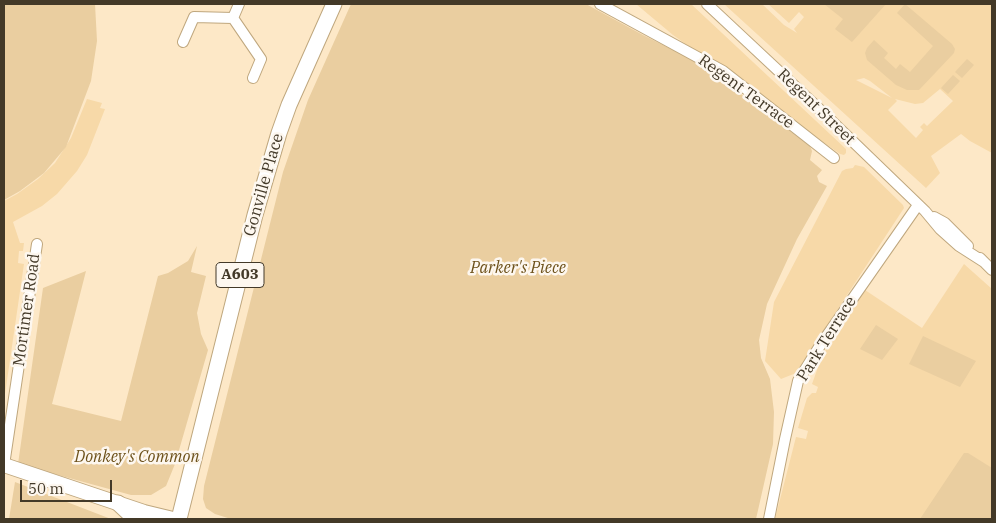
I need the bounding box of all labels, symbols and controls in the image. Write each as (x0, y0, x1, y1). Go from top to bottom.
street label: Regent Terrace (694, 51, 798, 133)
street label: Regent Street (773, 65, 859, 149)
street label: Gonville Place (240, 131, 288, 239)
street label: Mortimer Road (10, 252, 44, 368)
park label: Parker's Piece (470, 258, 566, 278)
road number: A603 (216, 262, 264, 288)
street label: Park Terrace (793, 293, 861, 385)
park label: Donkey's Common (75, 447, 199, 467)
scale bar (22, 470, 115, 502)
text: 50 m (28, 479, 64, 498)

